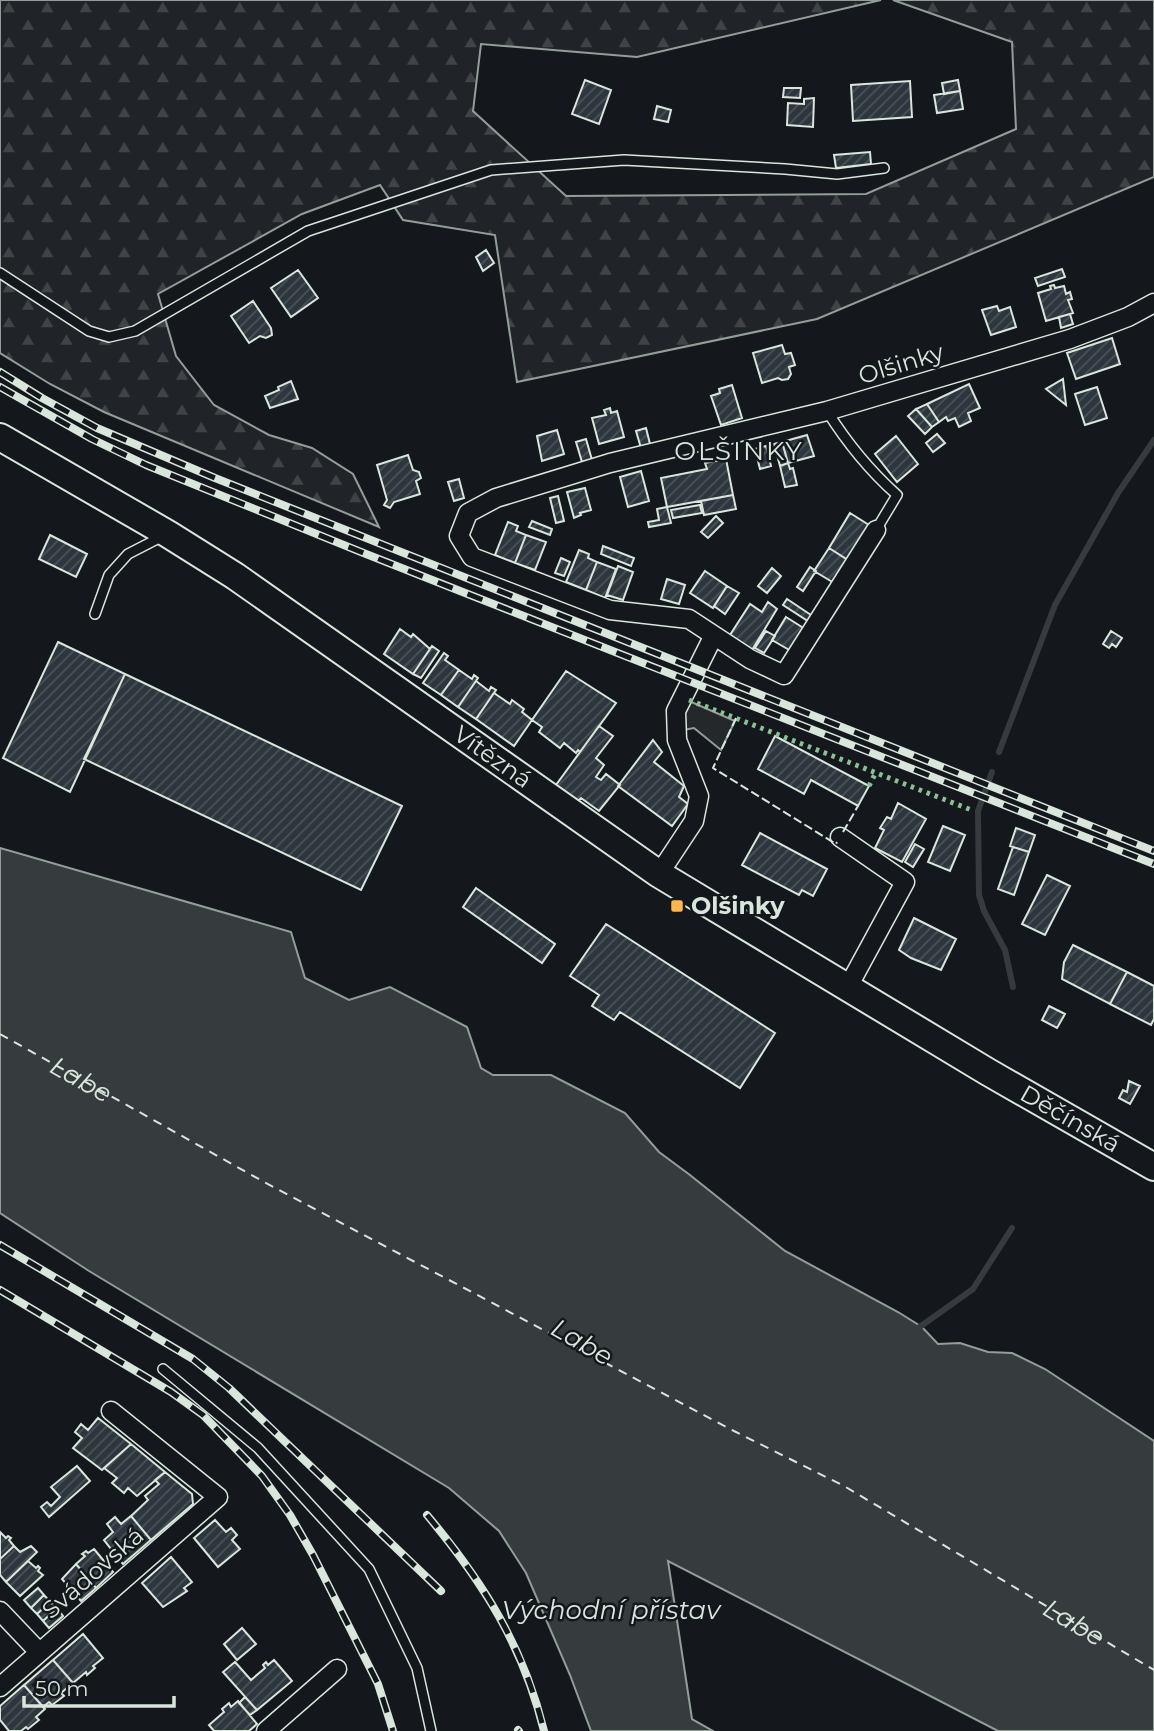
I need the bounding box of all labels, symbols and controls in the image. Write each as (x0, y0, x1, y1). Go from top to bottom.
street label: Olšinky (855, 337, 947, 390)
district label: OLŠINKY (674, 435, 804, 467)
street label: Vítězná (448, 719, 538, 794)
place label: Olšinky (691, 891, 785, 920)
marker: Olšinky (669, 898, 685, 914)
water label: Labe (44, 1049, 118, 1110)
street label: Děčínská (1015, 1079, 1126, 1159)
water label: Labe (545, 1312, 619, 1372)
street label: Svádovská (36, 1521, 149, 1625)
water label: Labe (1037, 1592, 1111, 1653)
water label: Východní přístav (502, 1594, 722, 1626)
scale bar (24, 1664, 175, 1708)
text: 50 m (35, 1676, 89, 1701)

